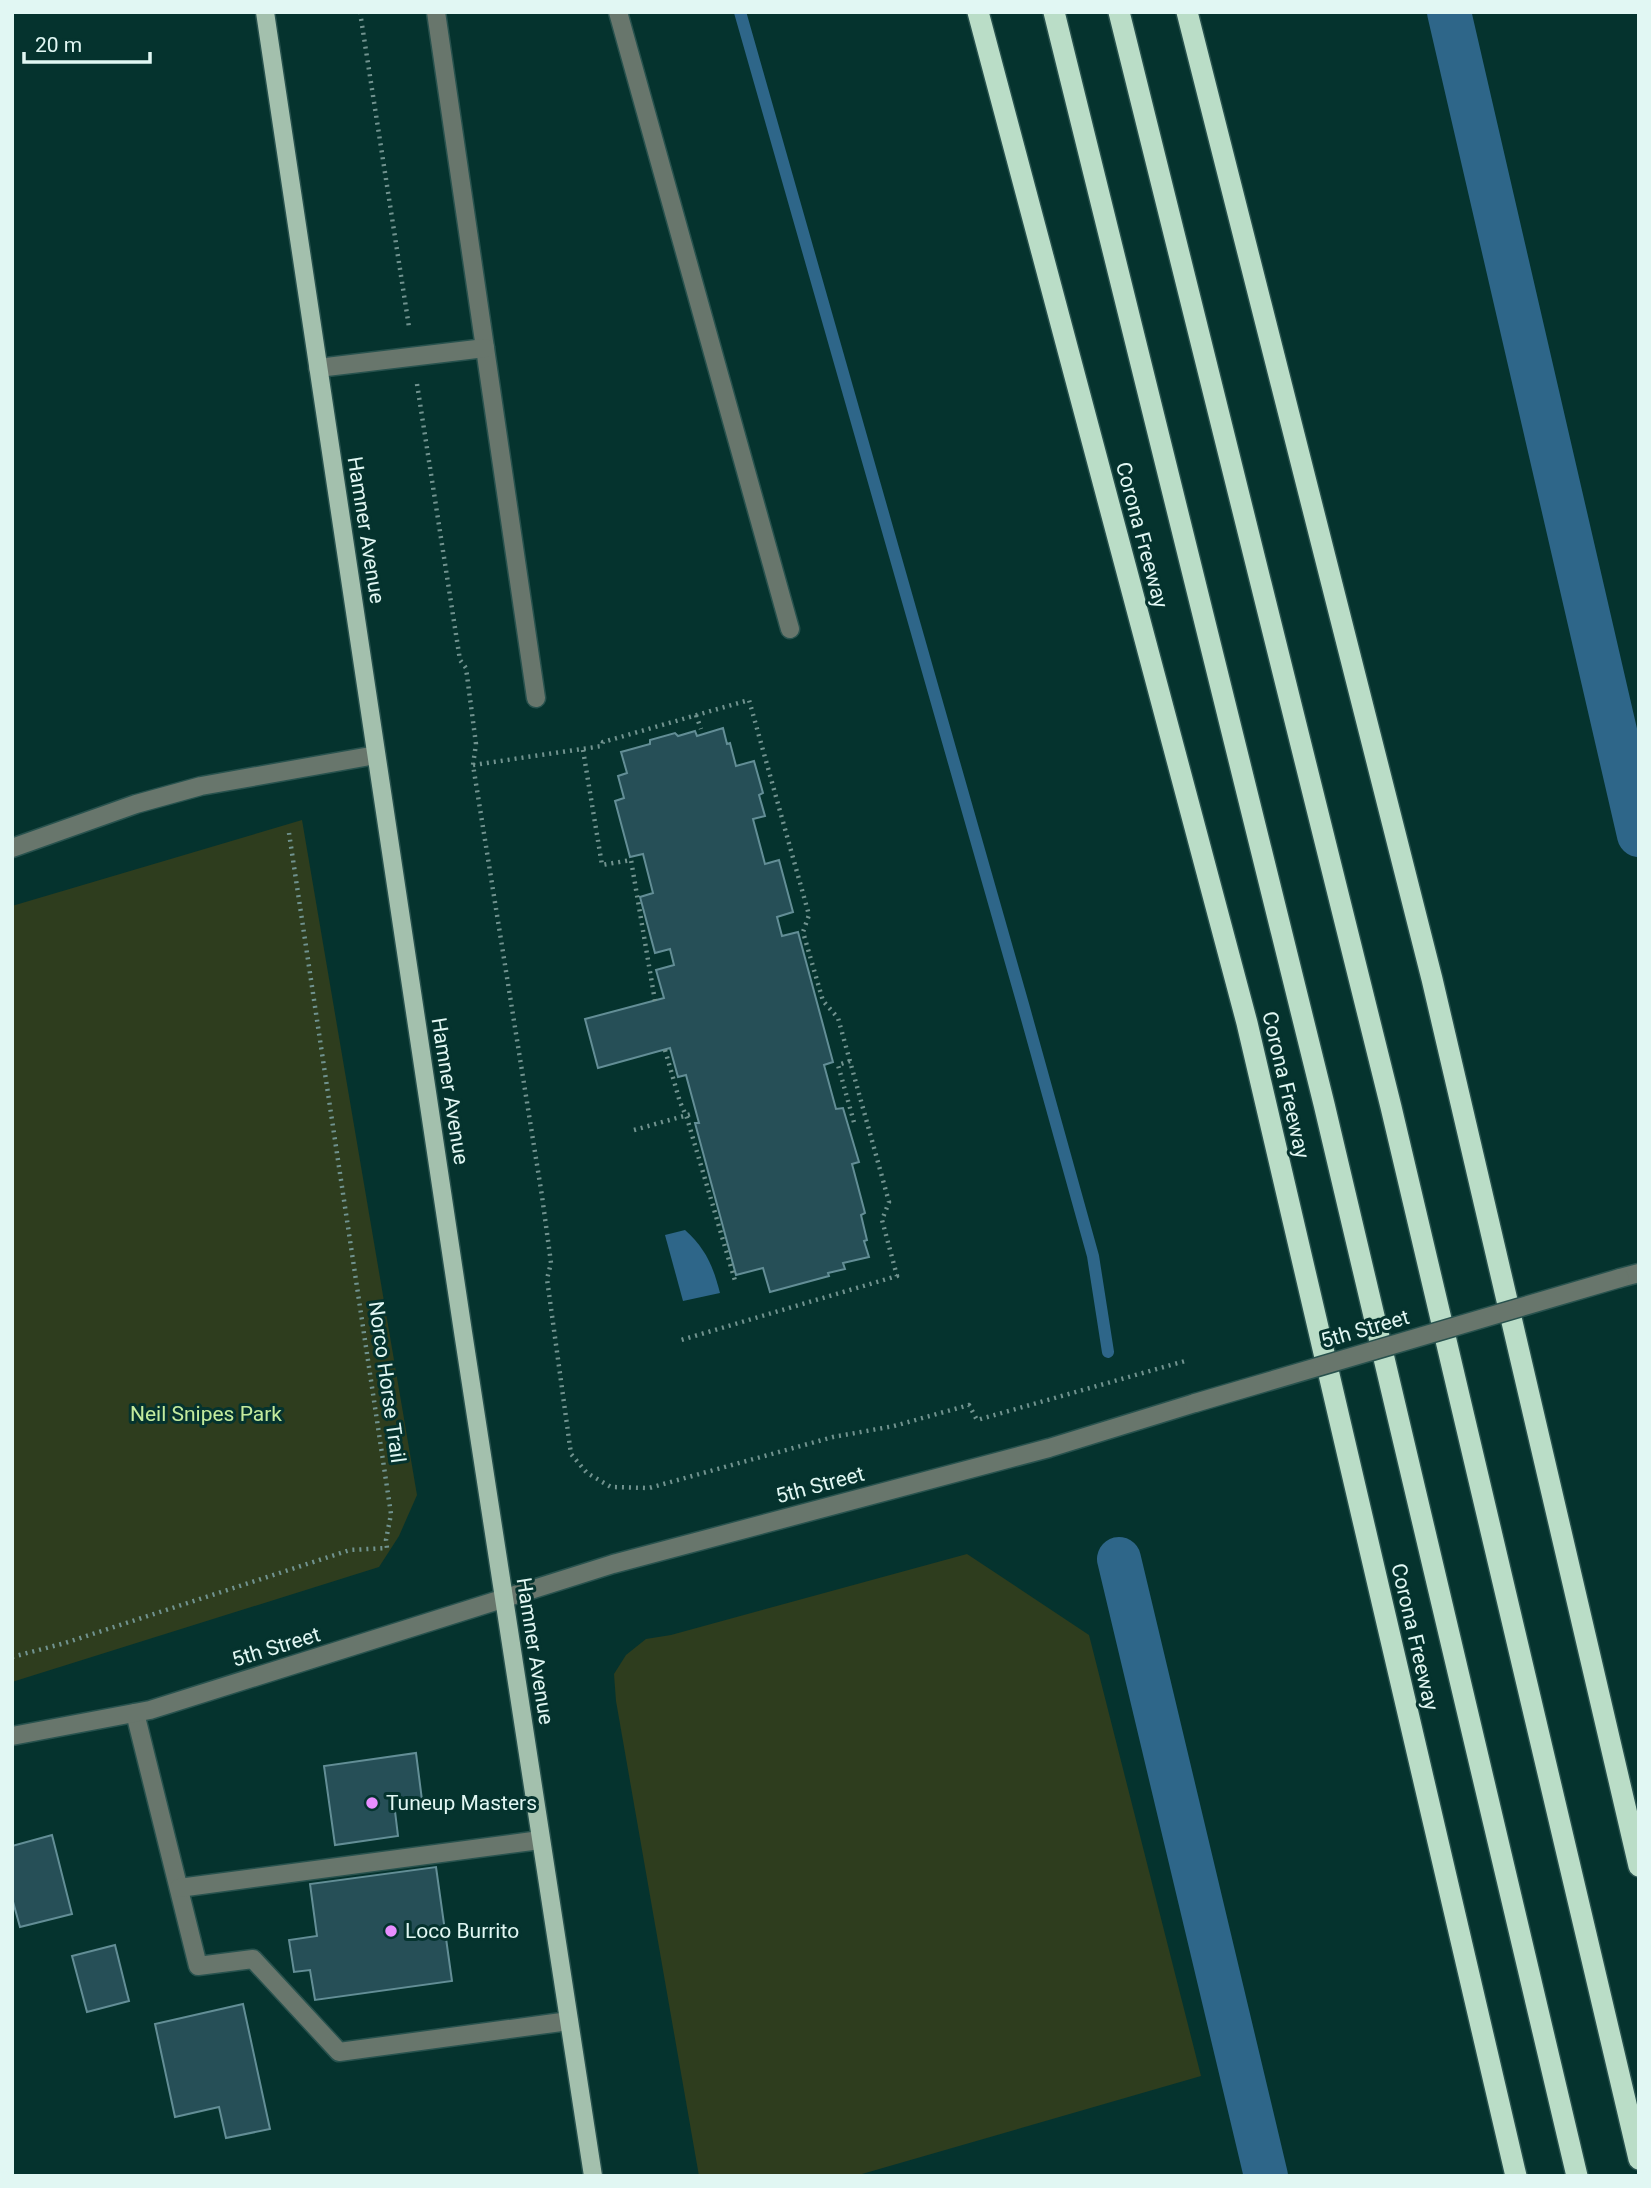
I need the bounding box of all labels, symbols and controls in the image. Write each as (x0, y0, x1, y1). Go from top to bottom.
scale bar (24, 21, 150, 65)
text: 20 m (35, 33, 82, 57)
street label: Hamner Avenue (343, 455, 389, 605)
street label: Corona Freeway (1111, 459, 1173, 611)
street label: Corona Freeway (1257, 1009, 1315, 1161)
street label: Hamner Avenue (427, 1016, 473, 1166)
street label: Norco Horse Trail (364, 1300, 410, 1464)
street label: 5th Street (1318, 1305, 1412, 1353)
park label: Neil Snipes Park (130, 1402, 282, 1426)
street label: 5th Street (773, 1462, 867, 1508)
street label: Corona Freeway (1386, 1561, 1444, 1713)
street label: Hamner Avenue (512, 1576, 558, 1726)
street label: 5th Street (229, 1622, 323, 1672)
place label: Tuneup Masters (386, 1791, 537, 1815)
marker: Tuneup Masters (364, 1795, 380, 1811)
place label: Loco Burrito (405, 1919, 519, 1943)
marker: Loco Burrito (383, 1923, 399, 1939)

